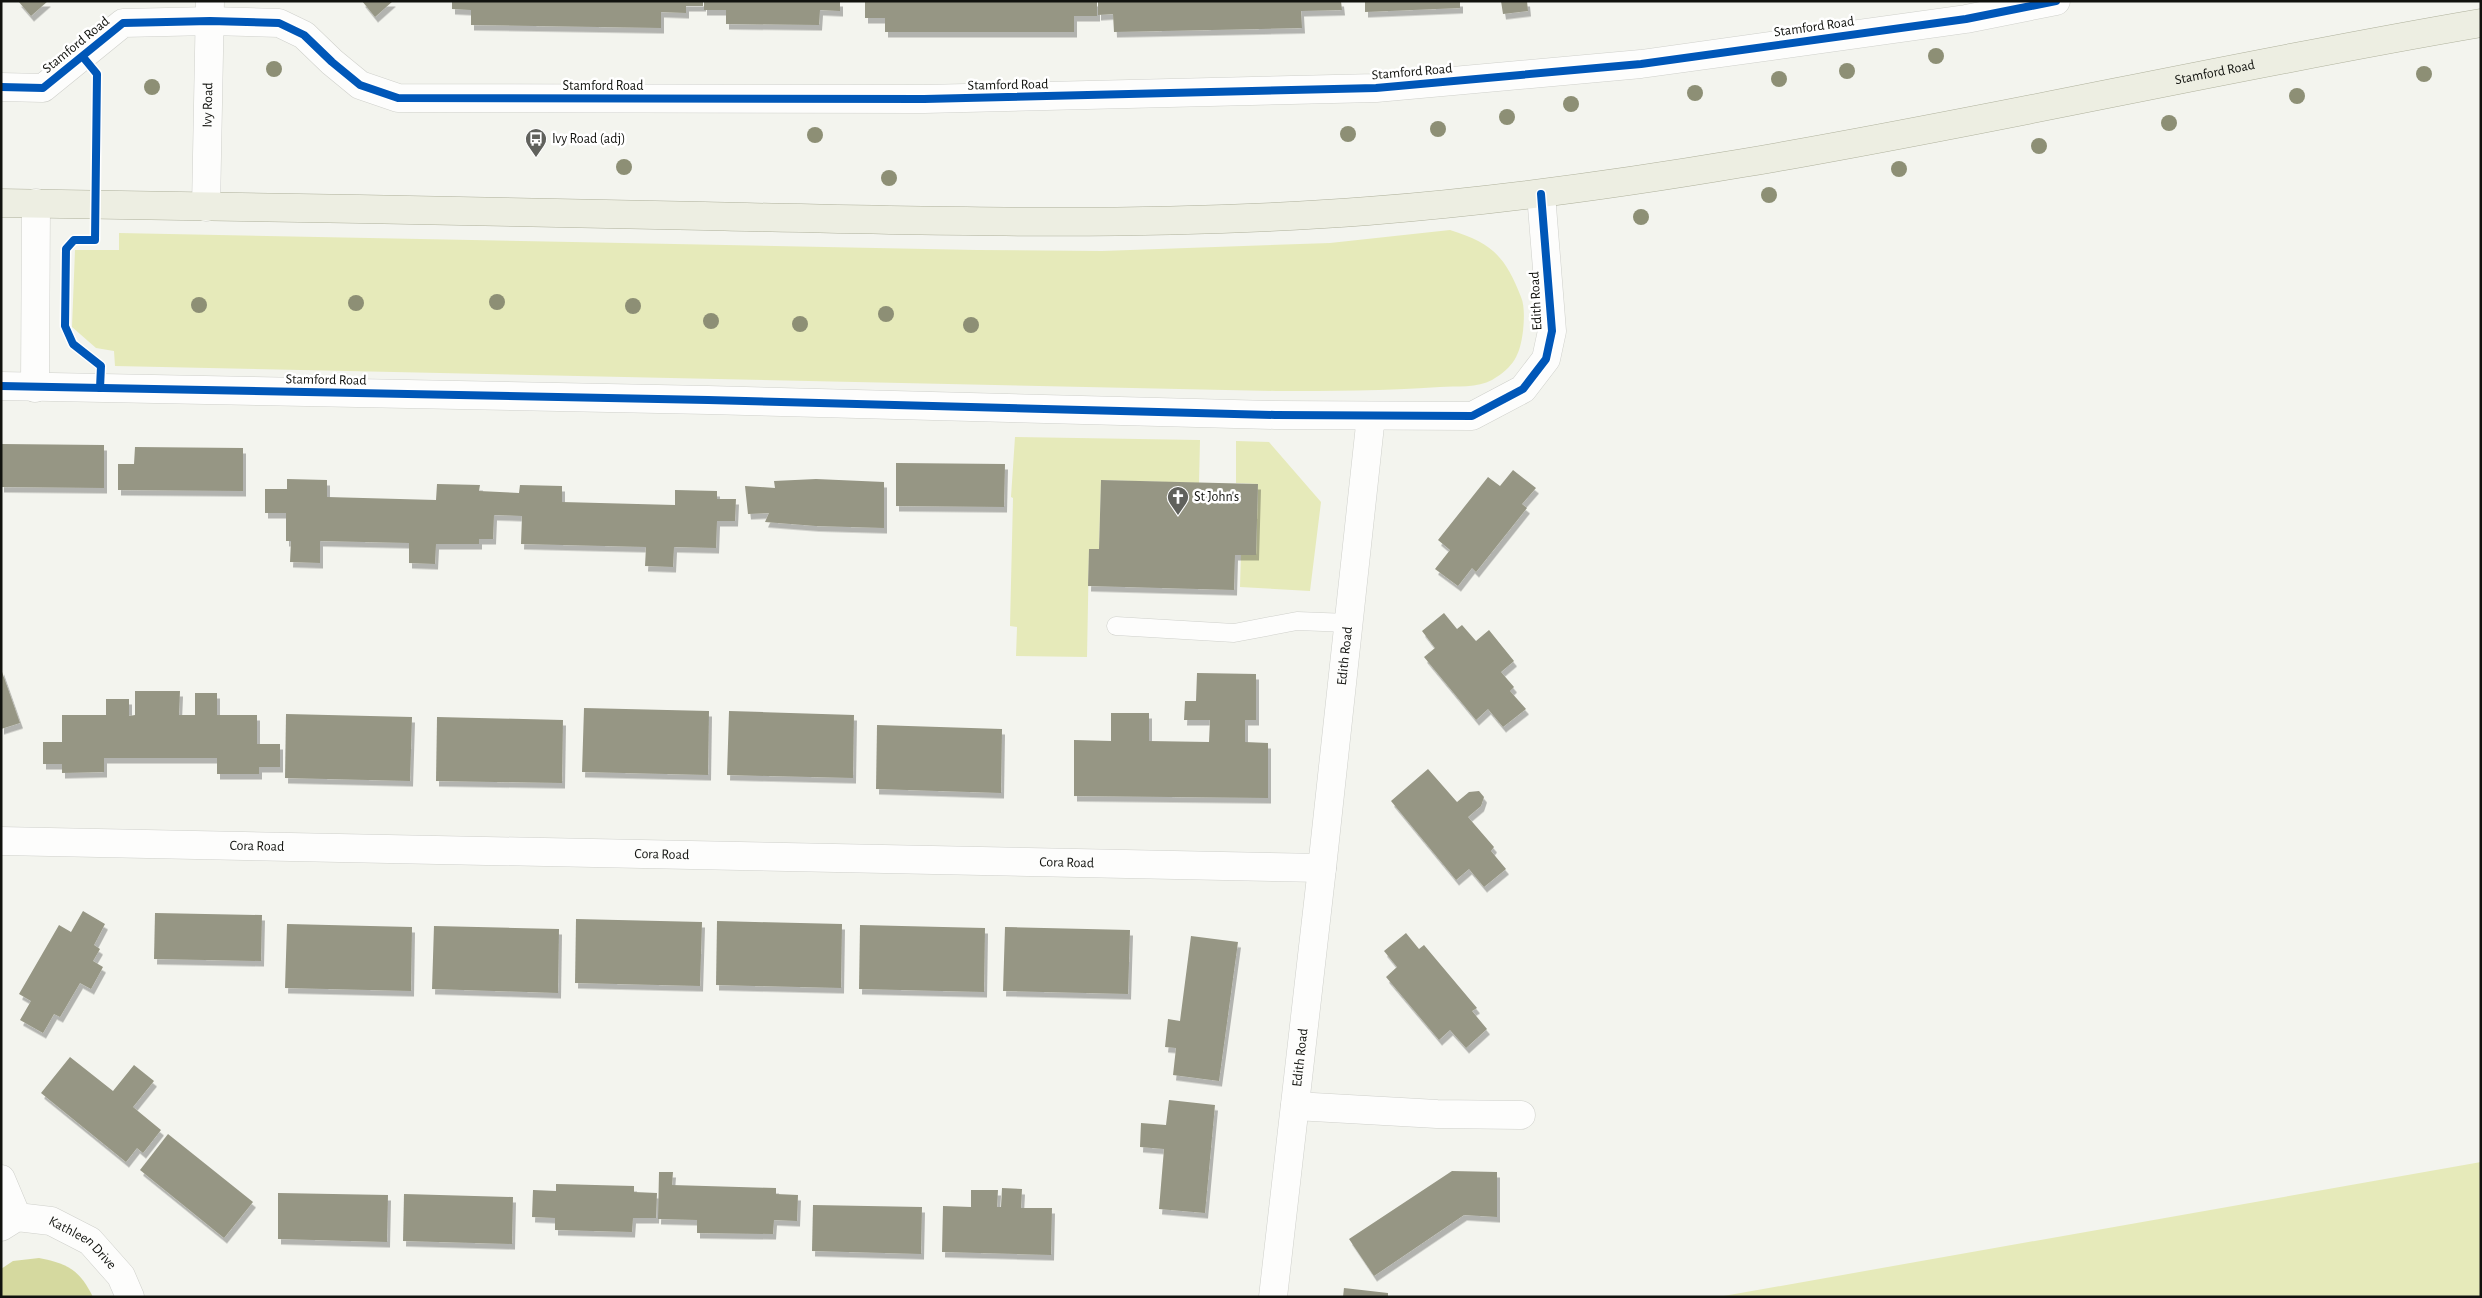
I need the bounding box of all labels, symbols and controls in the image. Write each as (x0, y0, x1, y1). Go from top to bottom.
street label: Stamford Road (40, 14, 112, 76)
street label: Stamford Road (1773, 14, 1855, 40)
street label: Stamford Road (2174, 58, 2256, 87)
street label: Stamford Road (1371, 61, 1453, 83)
street label: Stamford Road (967, 77, 1049, 93)
street label: Stamford Road (562, 79, 644, 93)
street label: Ivy Road (201, 82, 215, 128)
bus stop icon: Ivy Road (adj) (524, 127, 548, 158)
place label: Ivy Road (adj) (552, 132, 625, 146)
street label: Edith Road (1527, 271, 1545, 331)
street label: Stamford Road (285, 372, 367, 388)
church icon: St John's (1166, 485, 1190, 516)
place label: St John's (1194, 490, 1239, 504)
street label: Edith Road (1335, 626, 1355, 686)
street label: Cora Road (229, 839, 284, 854)
street label: Cora Road (634, 847, 689, 862)
street label: Cora Road (1039, 855, 1094, 870)
street label: Edith Road (1290, 1027, 1311, 1088)
street label: Kathleen Drive (46, 1214, 119, 1272)

